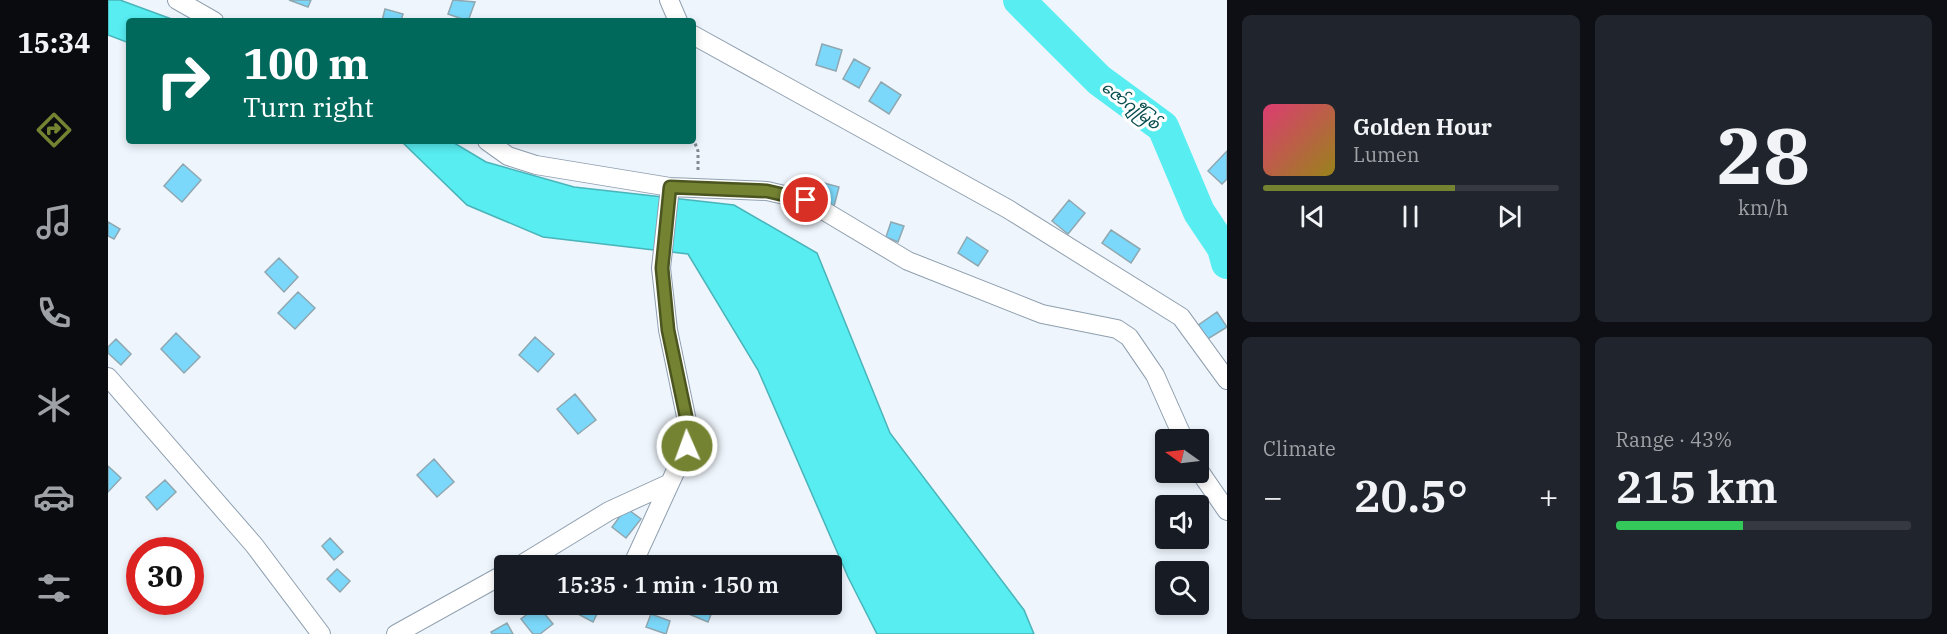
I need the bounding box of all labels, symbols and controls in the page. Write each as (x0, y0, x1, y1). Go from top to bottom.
text: 15:34 (18, 25, 90, 60)
text: 100 m (243, 36, 369, 91)
icon: right (144, 42, 222, 120)
water label: ဇော်ဂျီမြစ် (1095, 76, 1166, 138)
text: Turn right (243, 89, 374, 124)
text: 28 (1716, 104, 1810, 205)
icon: directions (33, 109, 75, 151)
text: Golden Hour (1353, 112, 1492, 141)
text: Lumen (1353, 141, 1420, 168)
pin (780, 174, 831, 225)
icon: arrive (789, 183, 822, 216)
text: km/h (1738, 194, 1789, 221)
icon: previous (1296, 200, 1329, 233)
icon: pause (1394, 200, 1427, 233)
icon: next (1493, 200, 1526, 233)
icon: music (33, 201, 75, 243)
icon: phone (33, 292, 75, 334)
icon: climate (33, 384, 75, 426)
position arrow (655, 414, 719, 478)
text: Range · 43% (1616, 426, 1732, 453)
north arrow (1155, 429, 1209, 483)
map controls (1155, 429, 1209, 615)
text: Climate (1263, 435, 1336, 462)
text: 215 km (1616, 457, 1778, 515)
text: 20.5° (1353, 466, 1468, 524)
text: − (1263, 475, 1283, 518)
text: + (1539, 475, 1558, 518)
icon: car (33, 476, 75, 518)
button: sound (1155, 495, 1209, 549)
speed limit sign: 30 (126, 537, 204, 615)
button: search (1155, 561, 1209, 615)
icon: filters (33, 567, 75, 609)
text: 15:35 · 1 min · 150 m (557, 570, 779, 599)

